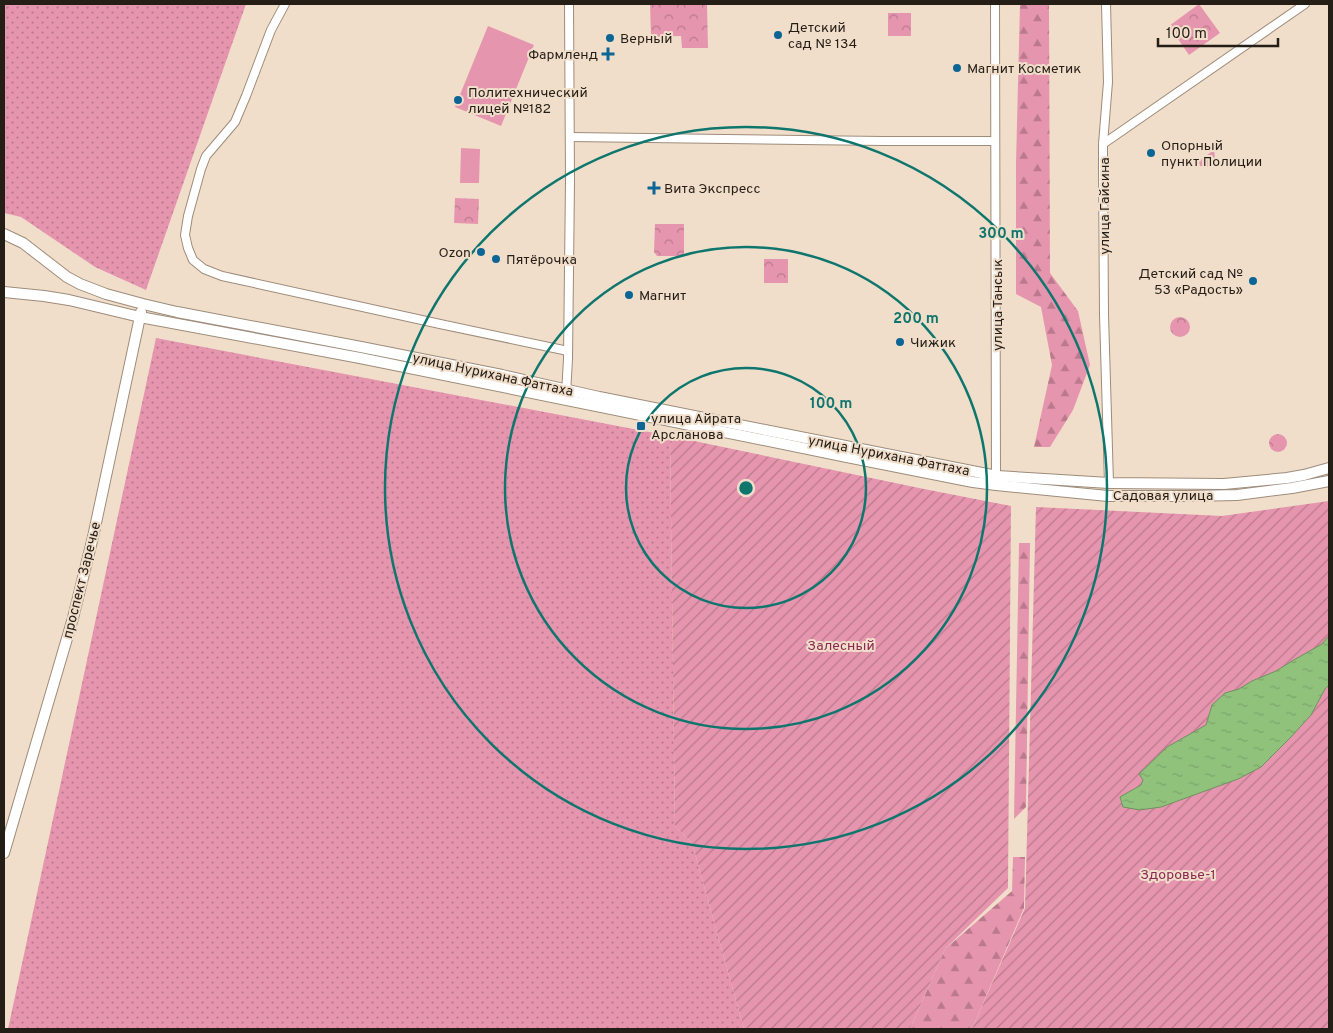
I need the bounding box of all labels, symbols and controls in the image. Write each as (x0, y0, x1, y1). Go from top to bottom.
scale bar (1158, 15, 1278, 47)
place label: Детский сад № 134 (788, 20, 857, 53)
text: 100 m (1166, 25, 1207, 44)
marker: Детский сад № 134 (772, 29, 784, 41)
place label: Верный (620, 31, 673, 48)
marker: Верный (604, 32, 616, 44)
place label: Фармленд (528, 47, 598, 64)
marker: Фармленд (602, 48, 614, 60)
place label: Магнит Косметик (967, 61, 1081, 78)
marker: Магнит Косметик (951, 62, 963, 74)
place label: Политехнический лицей №182 (468, 85, 588, 118)
marker: Политехнический лицей №182 (452, 94, 464, 106)
place label: Опорный пункт Полиции (1161, 138, 1262, 171)
marker: Опорный пункт Полиции (1145, 147, 1157, 159)
street label: улица Гайсина (1097, 157, 1114, 255)
place label: Вита Экспресс (664, 181, 760, 198)
marker: Вита Экспресс (648, 182, 660, 194)
text: 300 m (978, 225, 1024, 244)
place label: Ozon (438, 245, 471, 262)
marker: Ozon (475, 246, 487, 258)
place label: Пятёрочка (506, 252, 577, 269)
marker: Пятёрочка (490, 253, 502, 265)
street label: улица Тансык (990, 259, 1007, 351)
place label: Детский сад № 53 «Радость» (1139, 266, 1243, 299)
marker: Детский сад № 53 «Радость» (1247, 275, 1259, 287)
place label: Магнит (639, 288, 686, 305)
marker: Магнит (623, 289, 635, 301)
text: 200 m (893, 310, 939, 329)
place label: Чижик (910, 335, 956, 352)
marker: Чижик (894, 336, 906, 348)
street label: улица Нурихана Фаттаха (411, 350, 575, 401)
text: 100 m (810, 395, 852, 414)
place label: улица Айрата Арсланова (651, 411, 741, 444)
marker: улица Айрата Арсланова (635, 420, 647, 432)
street label: улица Нурихана Фаттаха (806, 432, 971, 480)
centre of rings (737, 479, 755, 497)
street label: Садовая улица (1113, 488, 1213, 505)
street label: проспект Заречье (60, 520, 105, 640)
park label: Залесный (807, 638, 875, 655)
park label: Здоровье-1 (1140, 867, 1216, 884)

